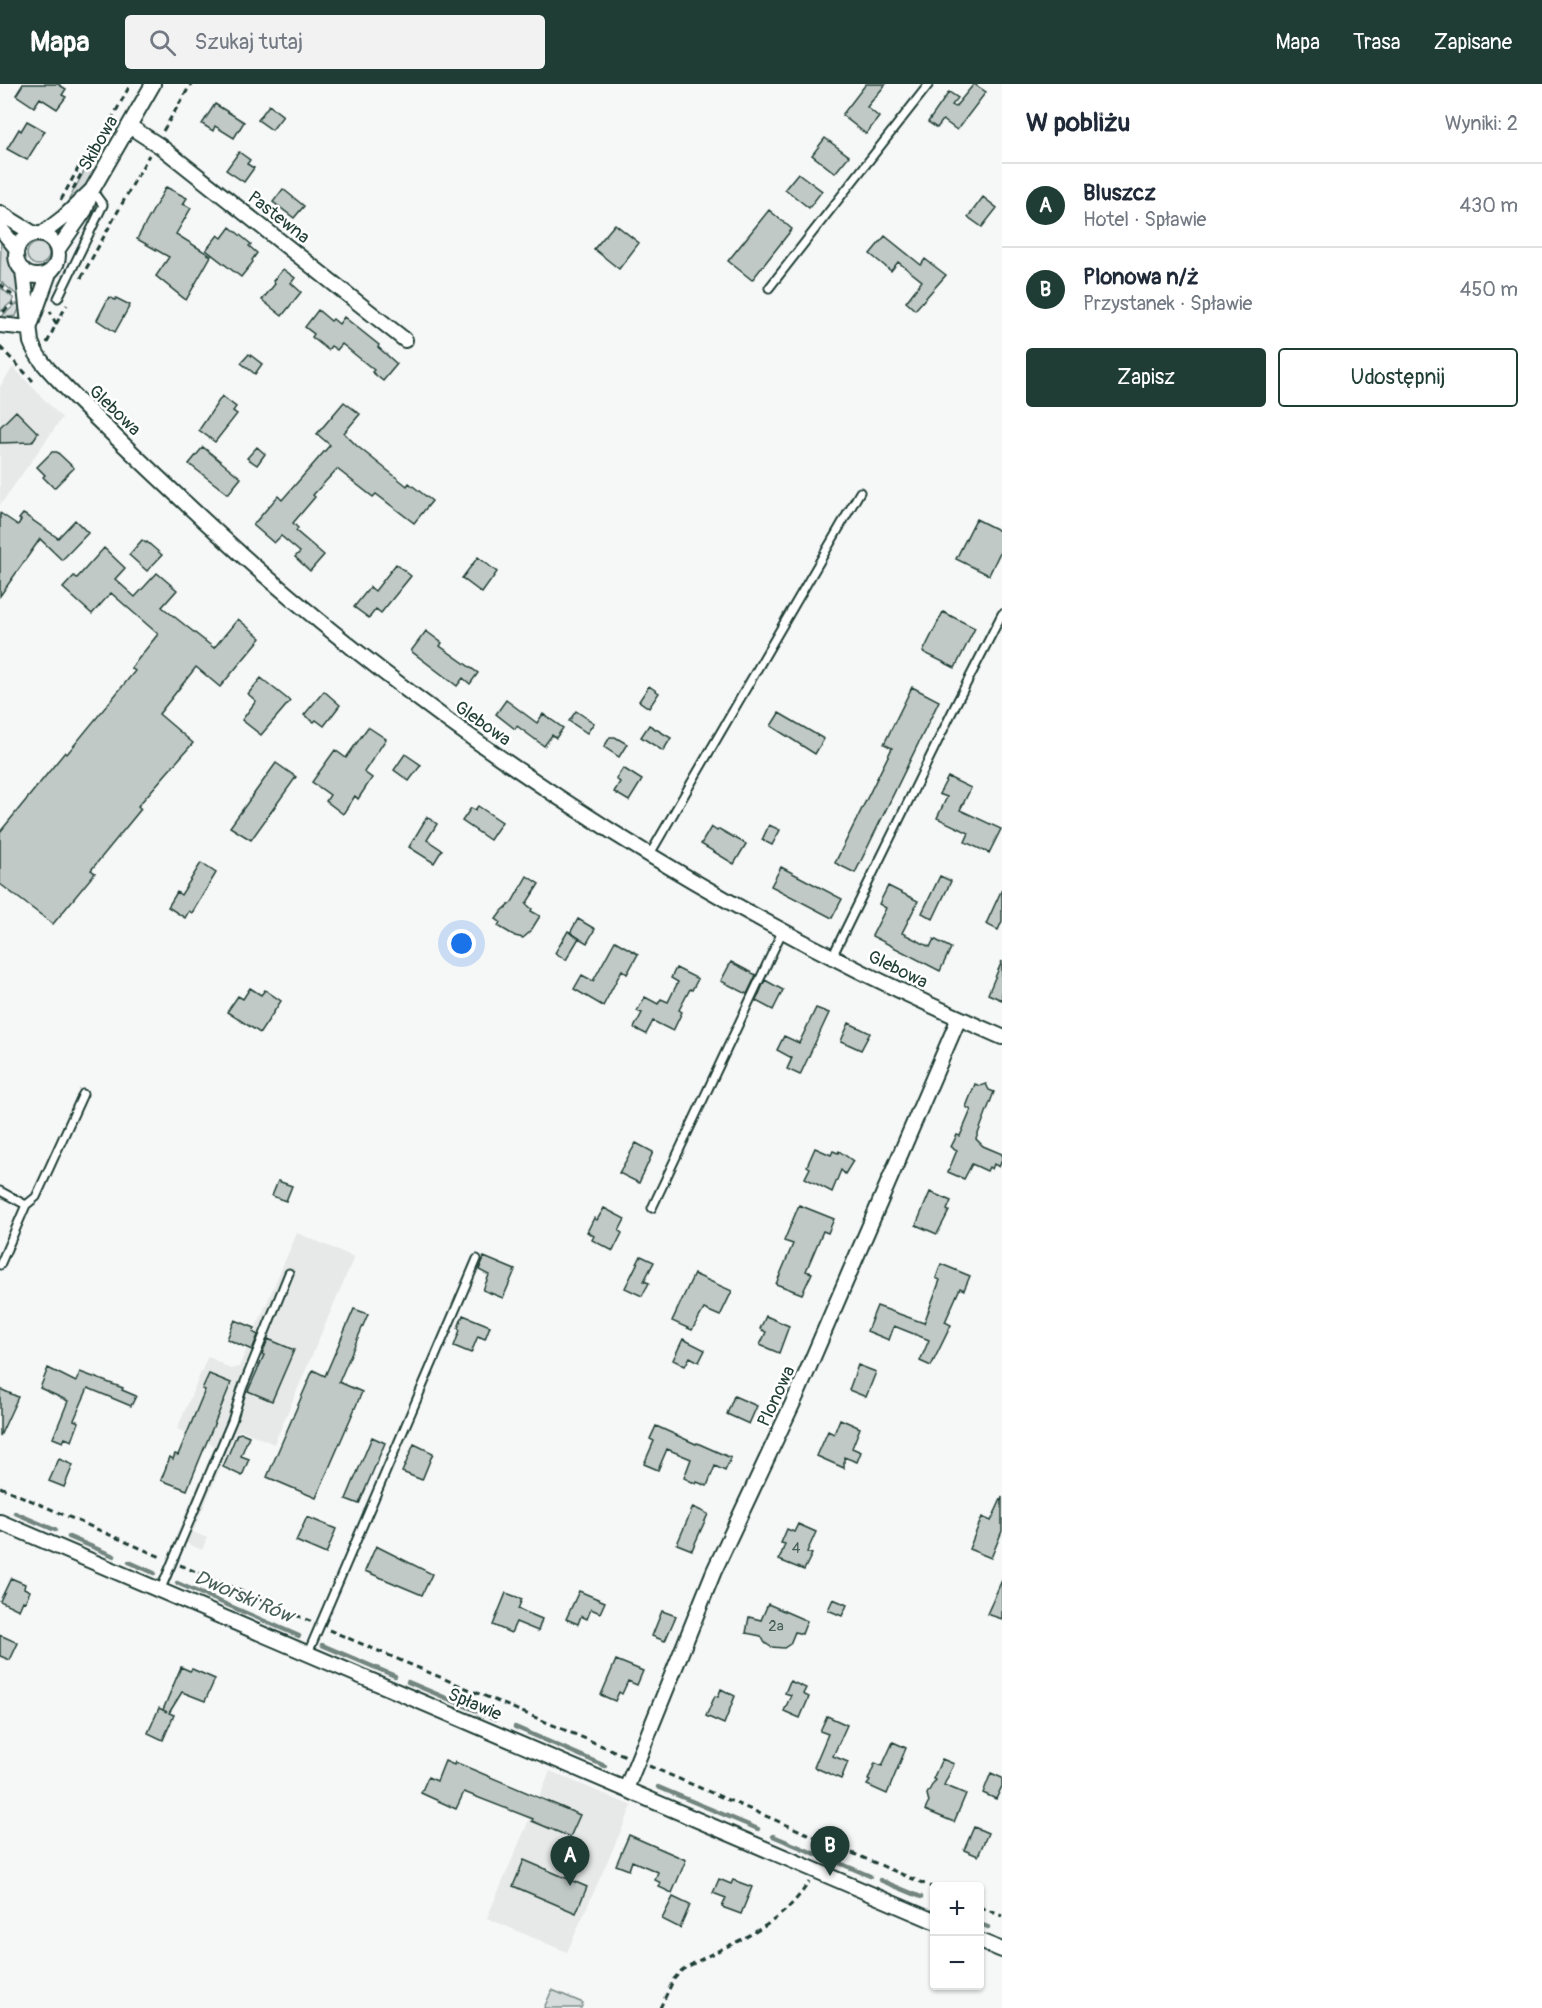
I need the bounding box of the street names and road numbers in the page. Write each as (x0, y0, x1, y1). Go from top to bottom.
street label: Skibowa (73, 111, 123, 175)
street label: Pastewna (243, 186, 314, 249)
street label: Glebowa (84, 380, 146, 441)
street label: Glebowa (450, 696, 515, 751)
street label: Glebowa (864, 945, 931, 994)
street label: Plonowa (752, 1362, 800, 1430)
street label: Spławie (445, 1683, 505, 1726)

